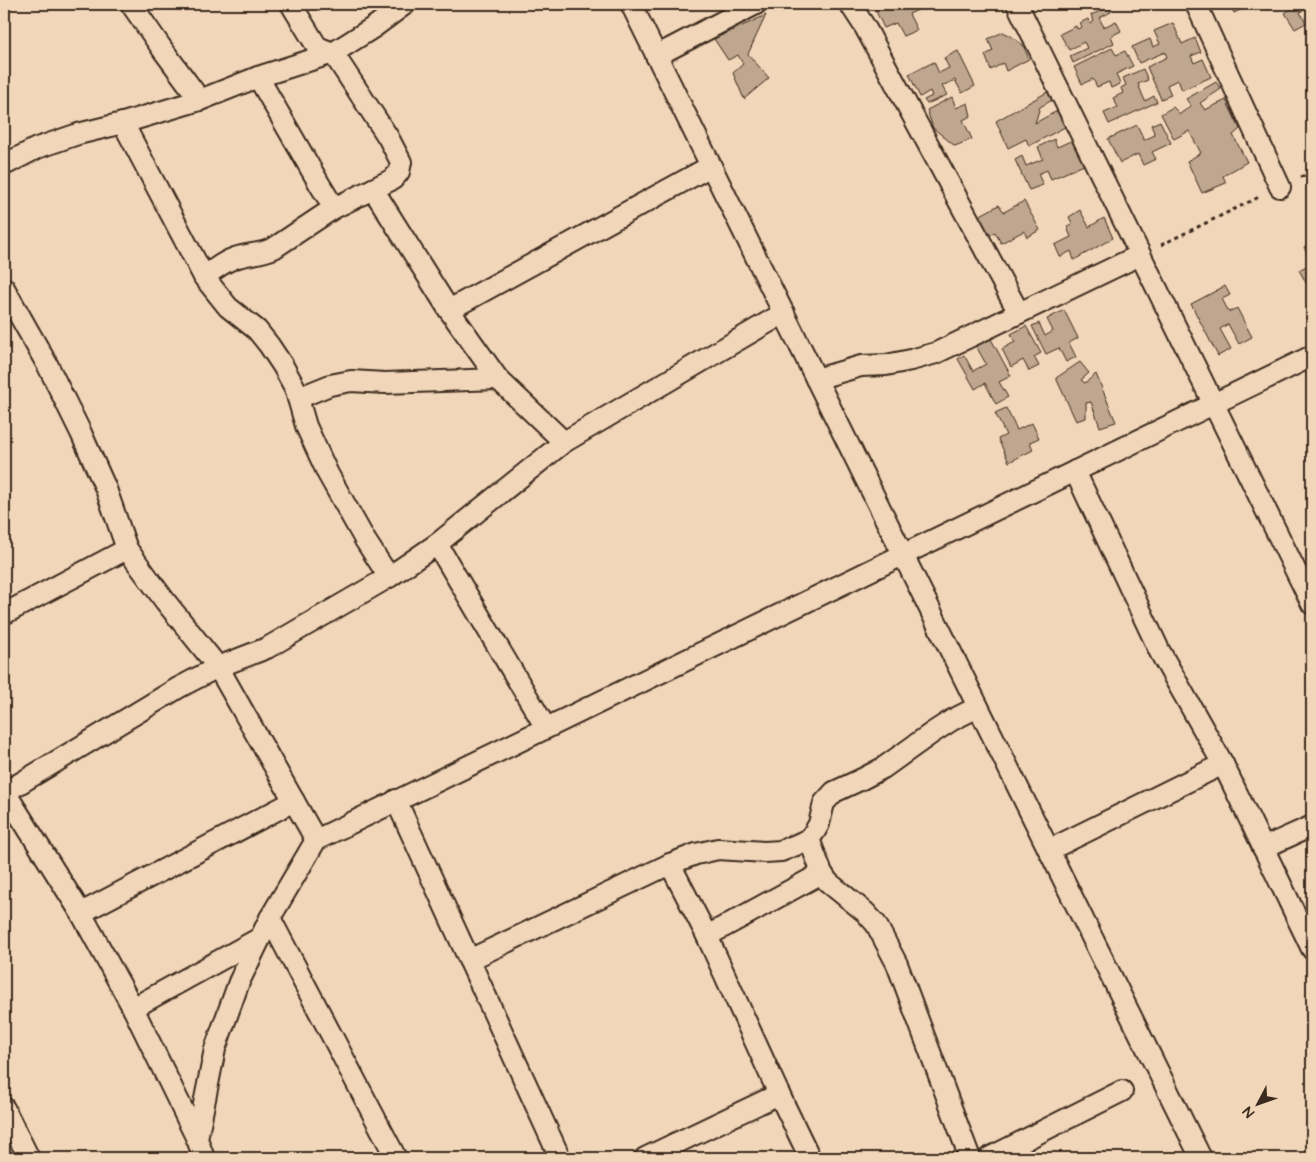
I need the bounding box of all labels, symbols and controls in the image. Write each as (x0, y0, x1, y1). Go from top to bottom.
north arrow (1234, 1080, 1284, 1130)
text: N (1238, 1102, 1259, 1122)

